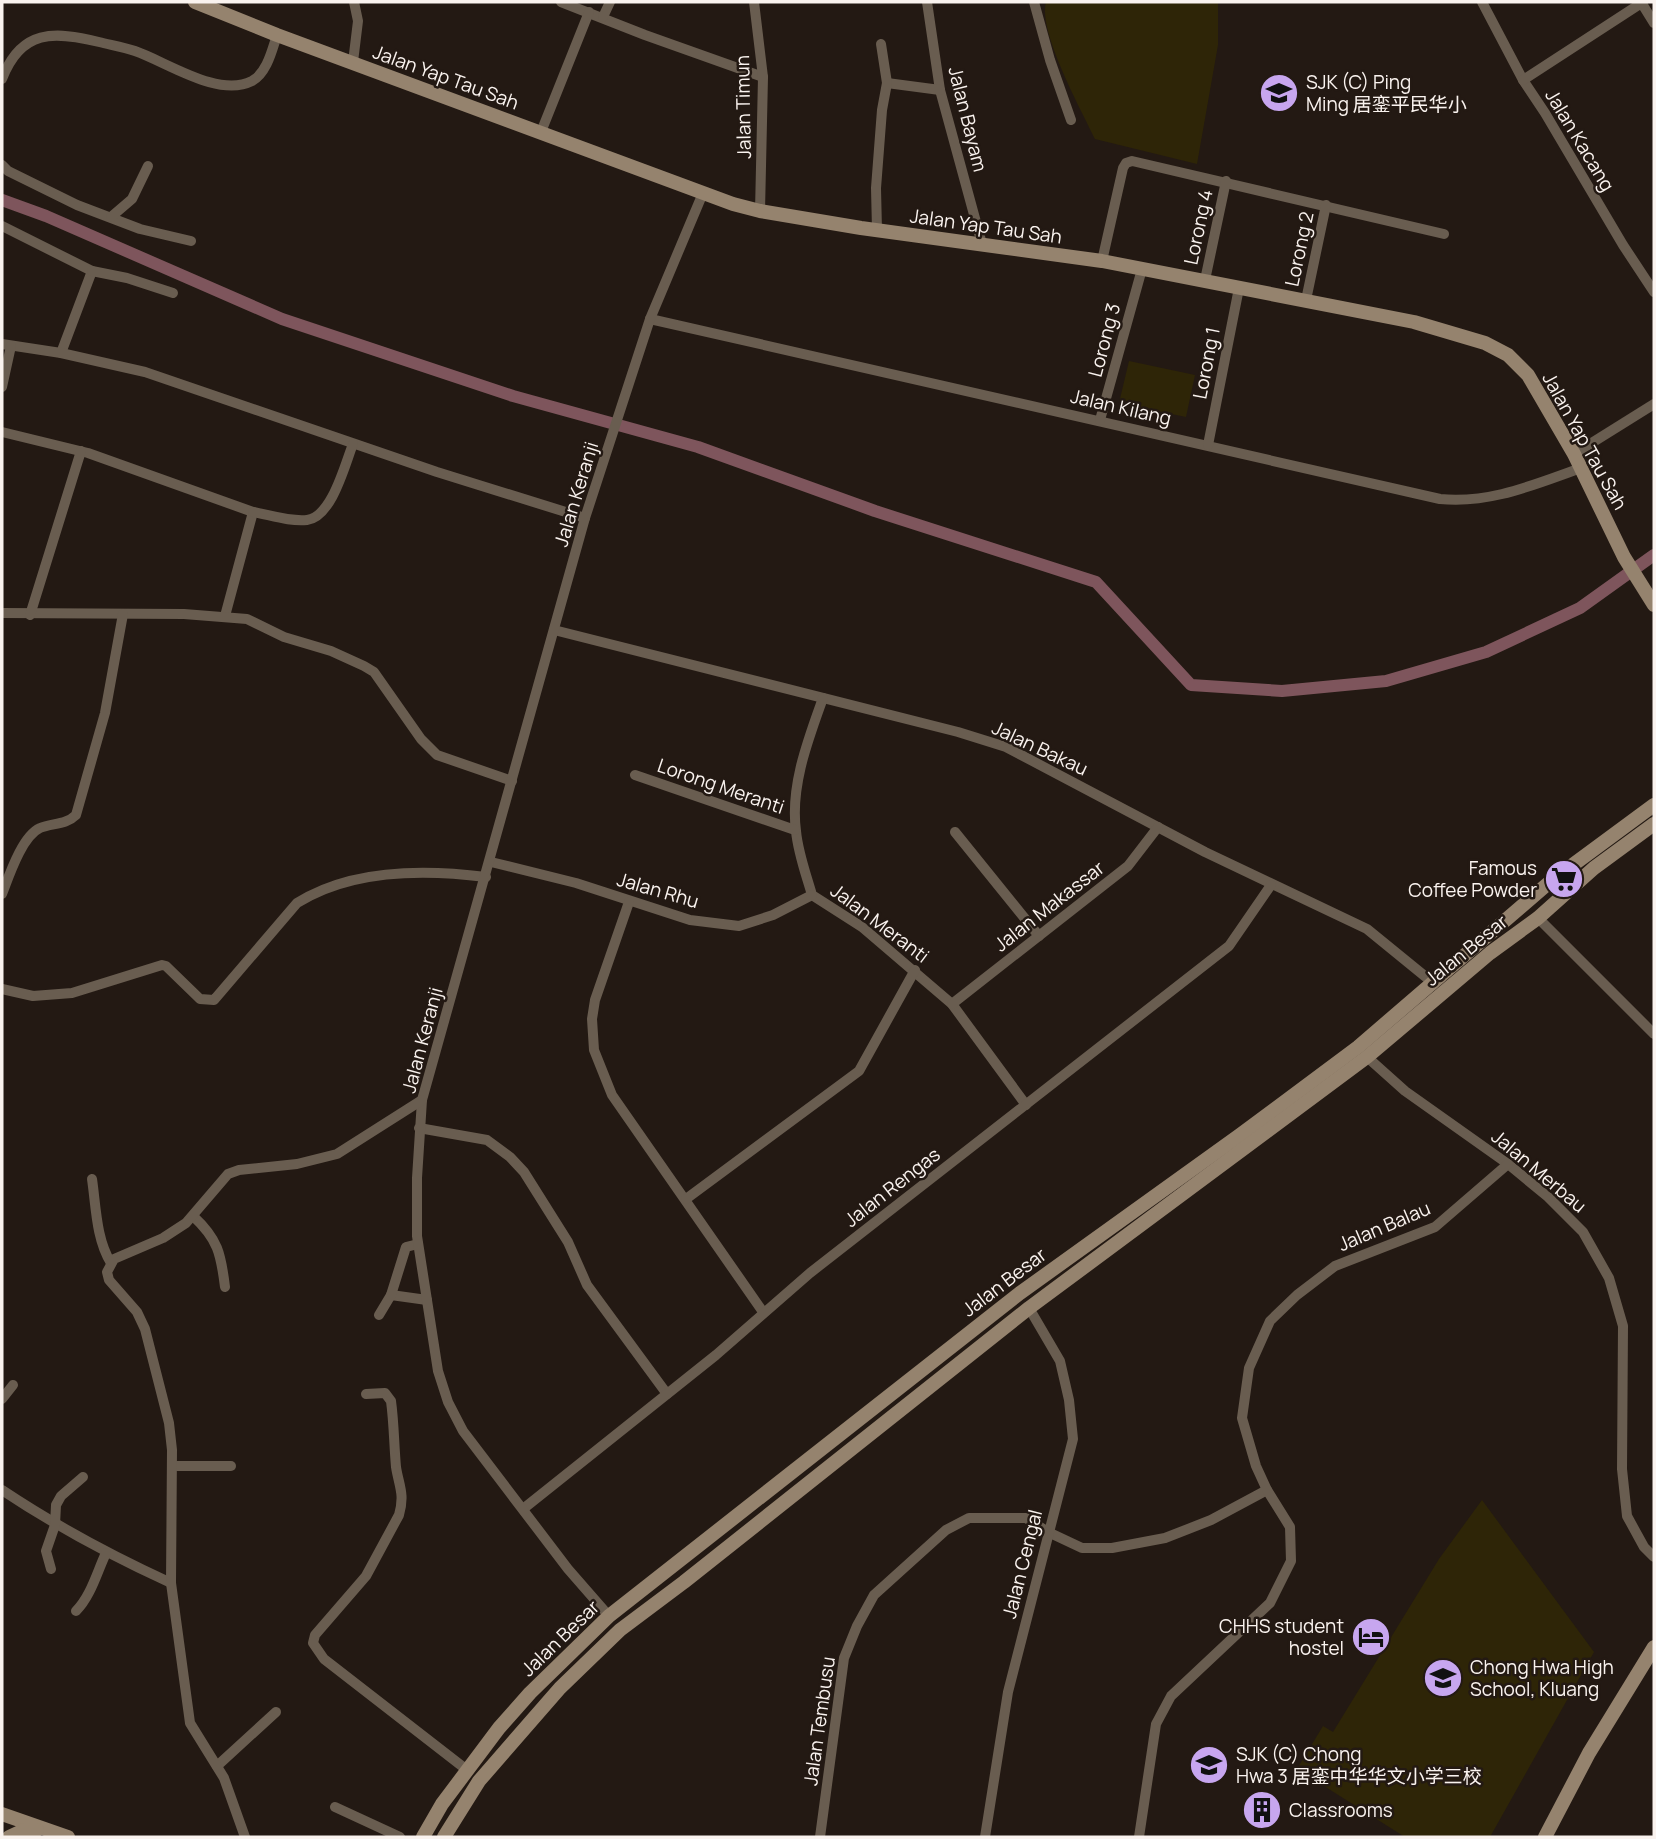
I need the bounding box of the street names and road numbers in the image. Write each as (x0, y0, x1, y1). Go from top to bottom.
street label: Jalan Yap Tau Sah (370, 39, 522, 115)
street label: Jalan Timun (729, 55, 757, 159)
street label: Jalan Bayam (942, 64, 994, 174)
street label: Jalan Kacang (1539, 84, 1621, 196)
street label: Lorong 4 (1177, 187, 1219, 267)
street label: Jalan Yap Tau Sah (908, 202, 1064, 250)
street label: Lorong 2 (1278, 209, 1320, 289)
street label: Lorong 3 (1082, 300, 1126, 380)
street label: Lorong 1 (1186, 325, 1226, 401)
street label: Jalan Yap Tau Sah (1536, 368, 1634, 514)
street label: Jalan Kilang (1068, 383, 1174, 431)
street label: Jalan Keranji (548, 438, 604, 550)
street label: Jalan Bakau (988, 714, 1092, 782)
street label: Lorong Meranti (654, 752, 788, 820)
street label: Jalan Makassar (988, 855, 1110, 957)
street label: Jalan Rhu (614, 866, 702, 914)
street label: Jalan Meranti (826, 877, 934, 969)
street label: Jalan Besar (1419, 908, 1513, 991)
street label: Jalan Keranji (395, 984, 449, 1096)
street label: Jalan Merbau (1486, 1124, 1592, 1218)
street label: Jalan Rengas (839, 1141, 945, 1233)
street label: Jalan Balau (1334, 1195, 1434, 1257)
street label: Jalan Besar (956, 1242, 1052, 1322)
street label: Jalan Cengal (996, 1507, 1048, 1621)
street label: Jalan Besar (515, 1594, 605, 1682)
street label: Jalan Tembusu (797, 1655, 841, 1787)

